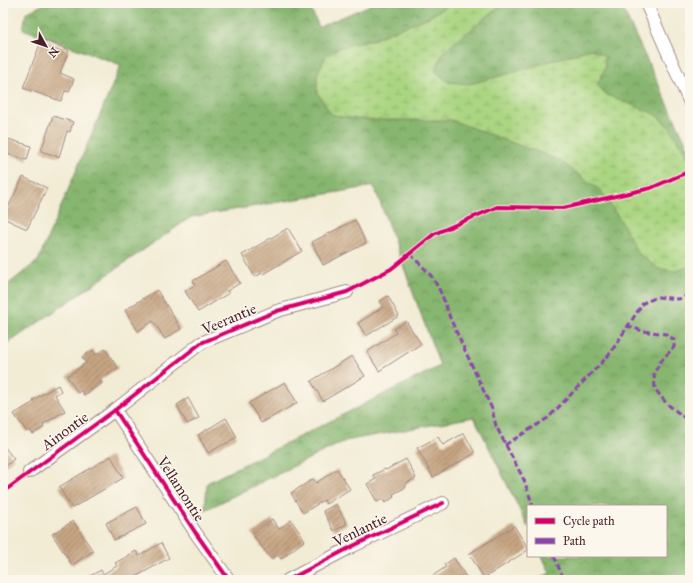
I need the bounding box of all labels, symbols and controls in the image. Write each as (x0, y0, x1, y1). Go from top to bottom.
north arrow (26, 26, 66, 66)
text: N (45, 44, 61, 60)
street label: Veerantie (198, 299, 259, 339)
street label: Ainontie (37, 408, 92, 455)
street label: Vellamontie (153, 452, 209, 525)
legend (527, 505, 667, 557)
street label: Venlantie (329, 509, 390, 551)
text: Cycle path (563, 514, 615, 528)
text: Path (563, 534, 586, 548)

